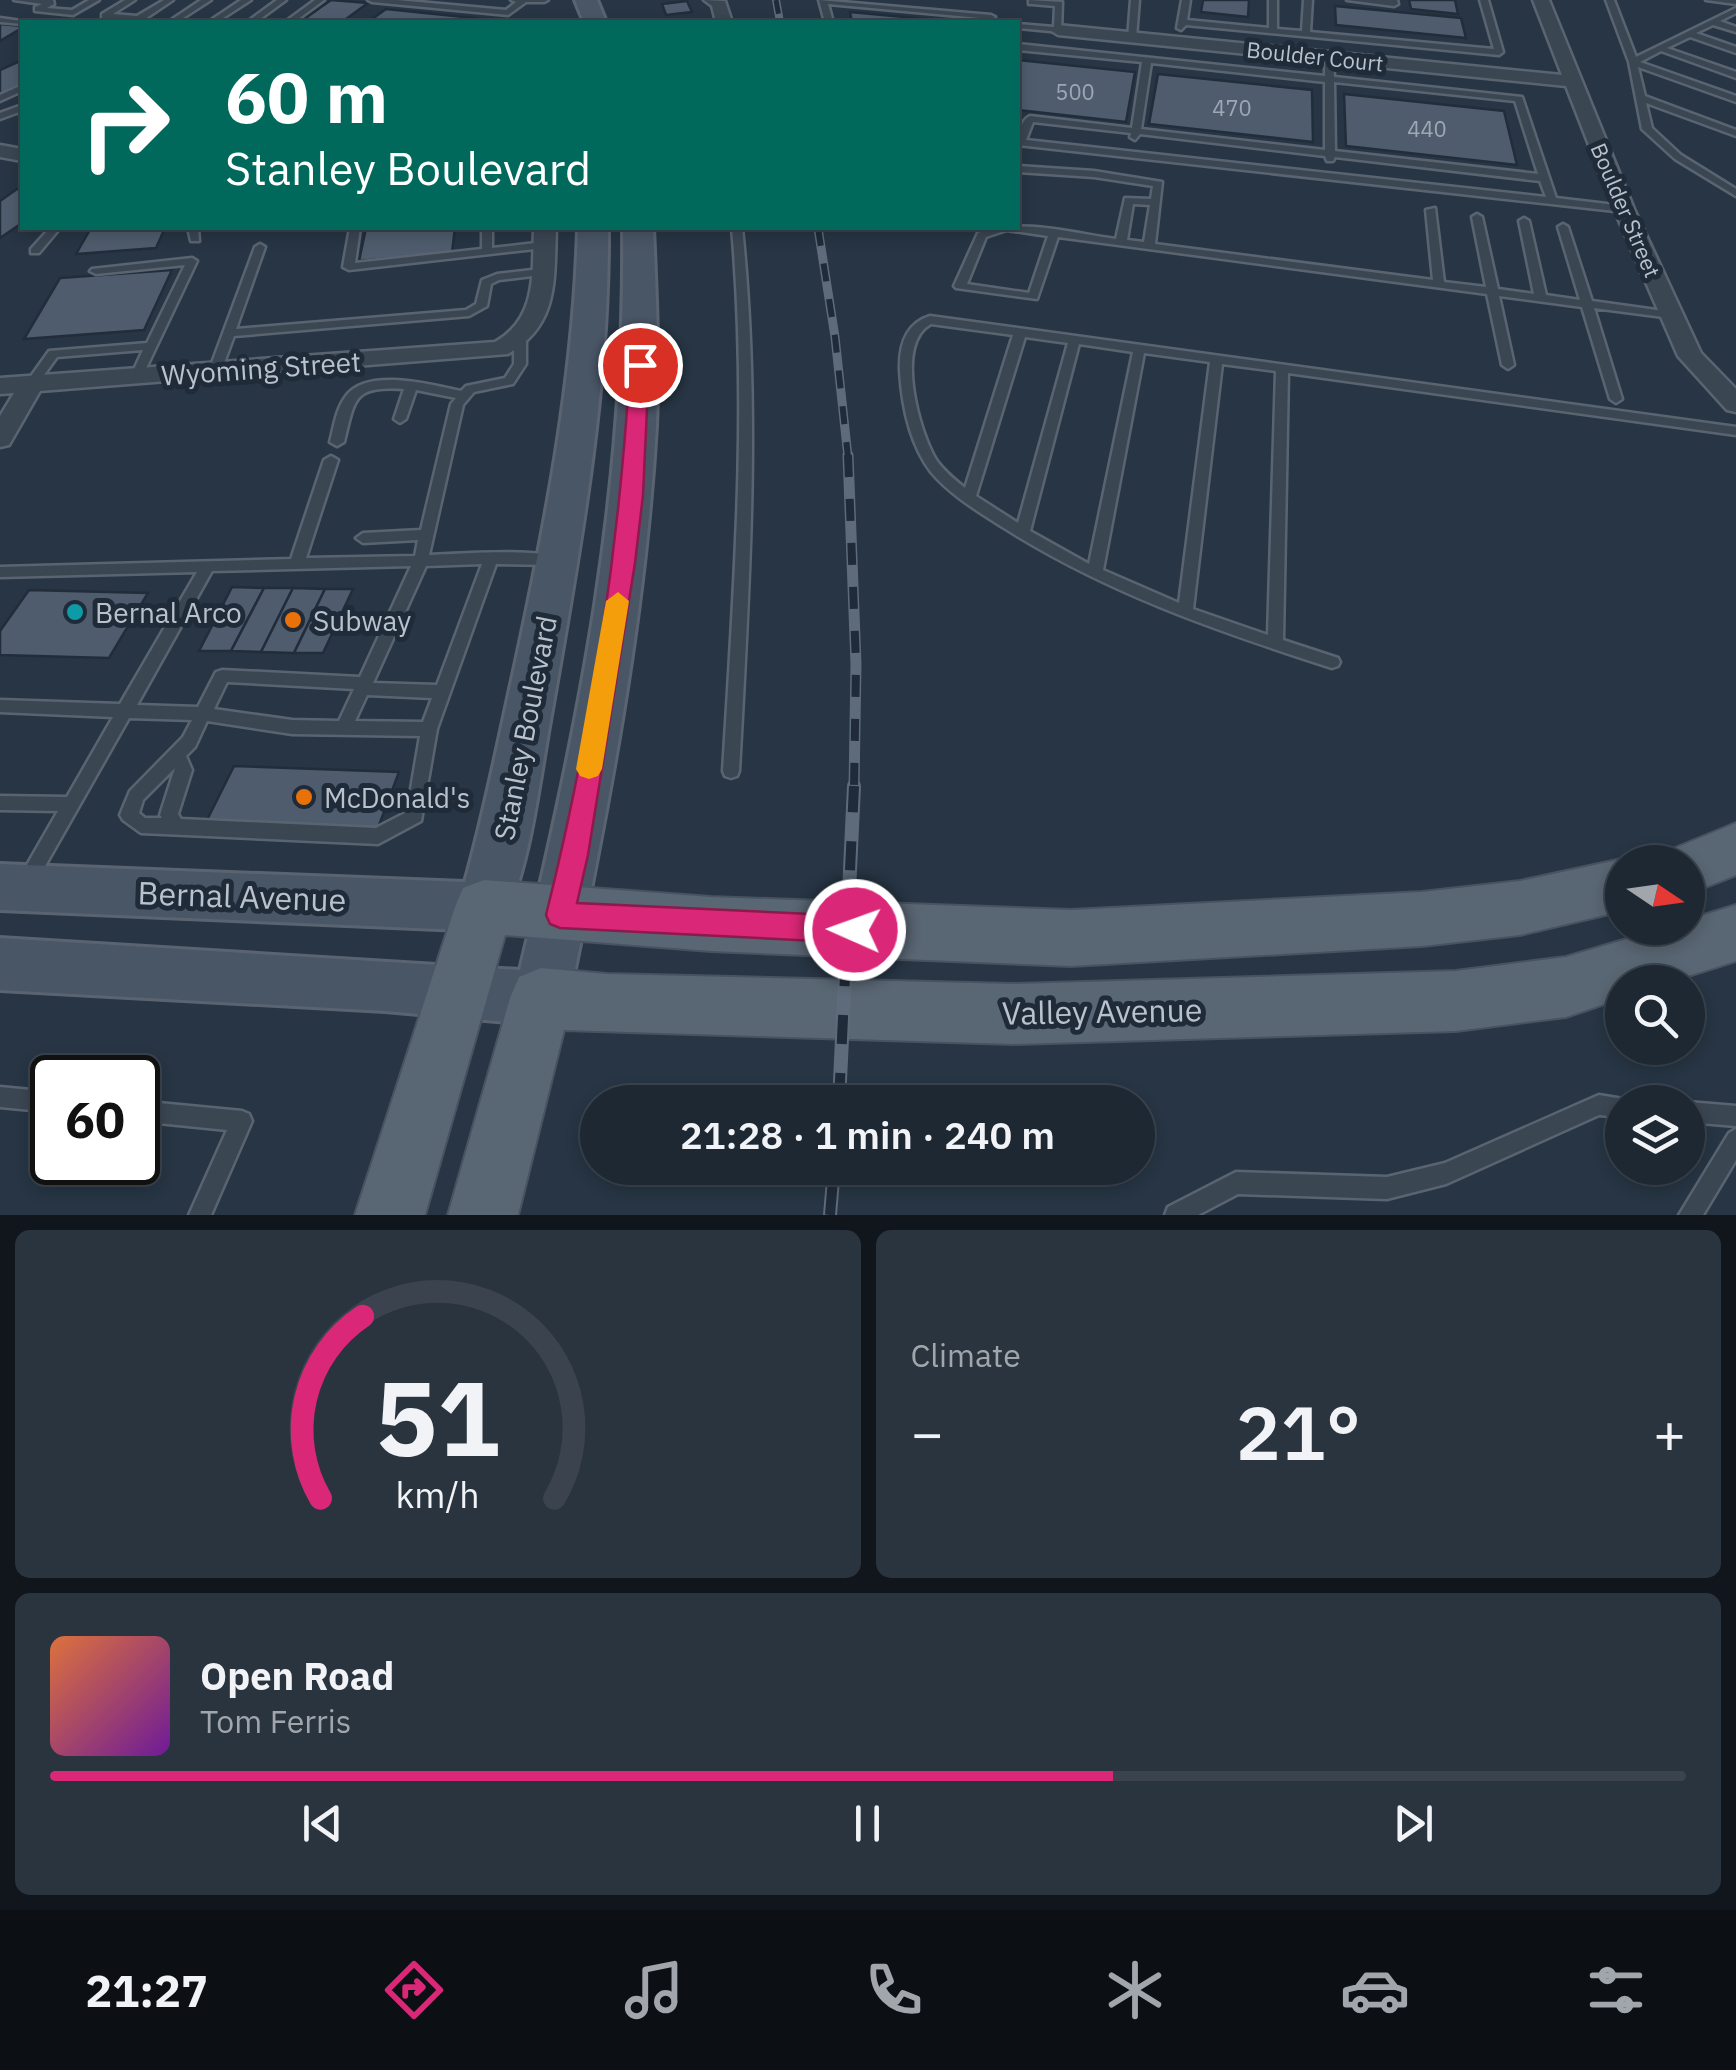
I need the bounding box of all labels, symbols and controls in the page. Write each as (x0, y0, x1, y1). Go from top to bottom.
street label: Boulder Court (1245, 34, 1385, 78)
text: 60 m (225, 51, 388, 142)
icon: right (60, 60, 190, 190)
house number: 500 (1055, 77, 1095, 106)
house number: 470 (1212, 93, 1252, 122)
house number: 440 (1407, 114, 1447, 143)
street label: Boulder Street (1585, 138, 1667, 282)
text: Stanley Boulevard (225, 139, 591, 197)
pin (598, 323, 683, 408)
icon: arrive (613, 338, 668, 393)
street label: Wyoming Street (160, 343, 362, 393)
place label: Bernal Arco (95, 594, 242, 631)
marker: Bernal Arco (64, 601, 86, 623)
place label: Subway (313, 602, 411, 639)
marker: Subway (282, 609, 304, 631)
street label: Stanley Boulevard (485, 613, 565, 843)
place label: McDonald's (324, 779, 470, 816)
marker: McDonald's (293, 786, 315, 808)
north arrow (1605, 845, 1705, 945)
map controls (1605, 845, 1705, 1185)
street label: Bernal Avenue (137, 871, 347, 921)
position arrow (803, 878, 907, 982)
button: search (1605, 965, 1705, 1065)
street label: Valley Avenue (1001, 988, 1203, 1034)
speed limit sign: 60 (30, 1055, 160, 1185)
button: layers (1605, 1085, 1705, 1185)
text: 21:28 · 1 min · 240 m (680, 1110, 1055, 1159)
text: Climate (911, 1334, 1021, 1376)
text: 51 (375, 1349, 500, 1485)
text: 21° (1236, 1383, 1361, 1481)
text: − (911, 1397, 944, 1468)
text: + (1653, 1397, 1686, 1468)
text: km/h (396, 1471, 480, 1518)
text: Open Road (200, 1651, 394, 1700)
text: Tom Ferris (200, 1700, 351, 1742)
icon: previous (295, 1796, 350, 1851)
icon: pause (840, 1796, 895, 1851)
icon: next (1386, 1796, 1441, 1851)
icon: directions (379, 1955, 449, 2025)
icon: music (619, 1955, 689, 2025)
icon: phone (859, 1955, 929, 2025)
icon: climate (1100, 1955, 1170, 2025)
icon: car (1340, 1955, 1410, 2025)
icon: filters (1581, 1955, 1651, 2025)
text: 21:27 (85, 1961, 208, 2019)

